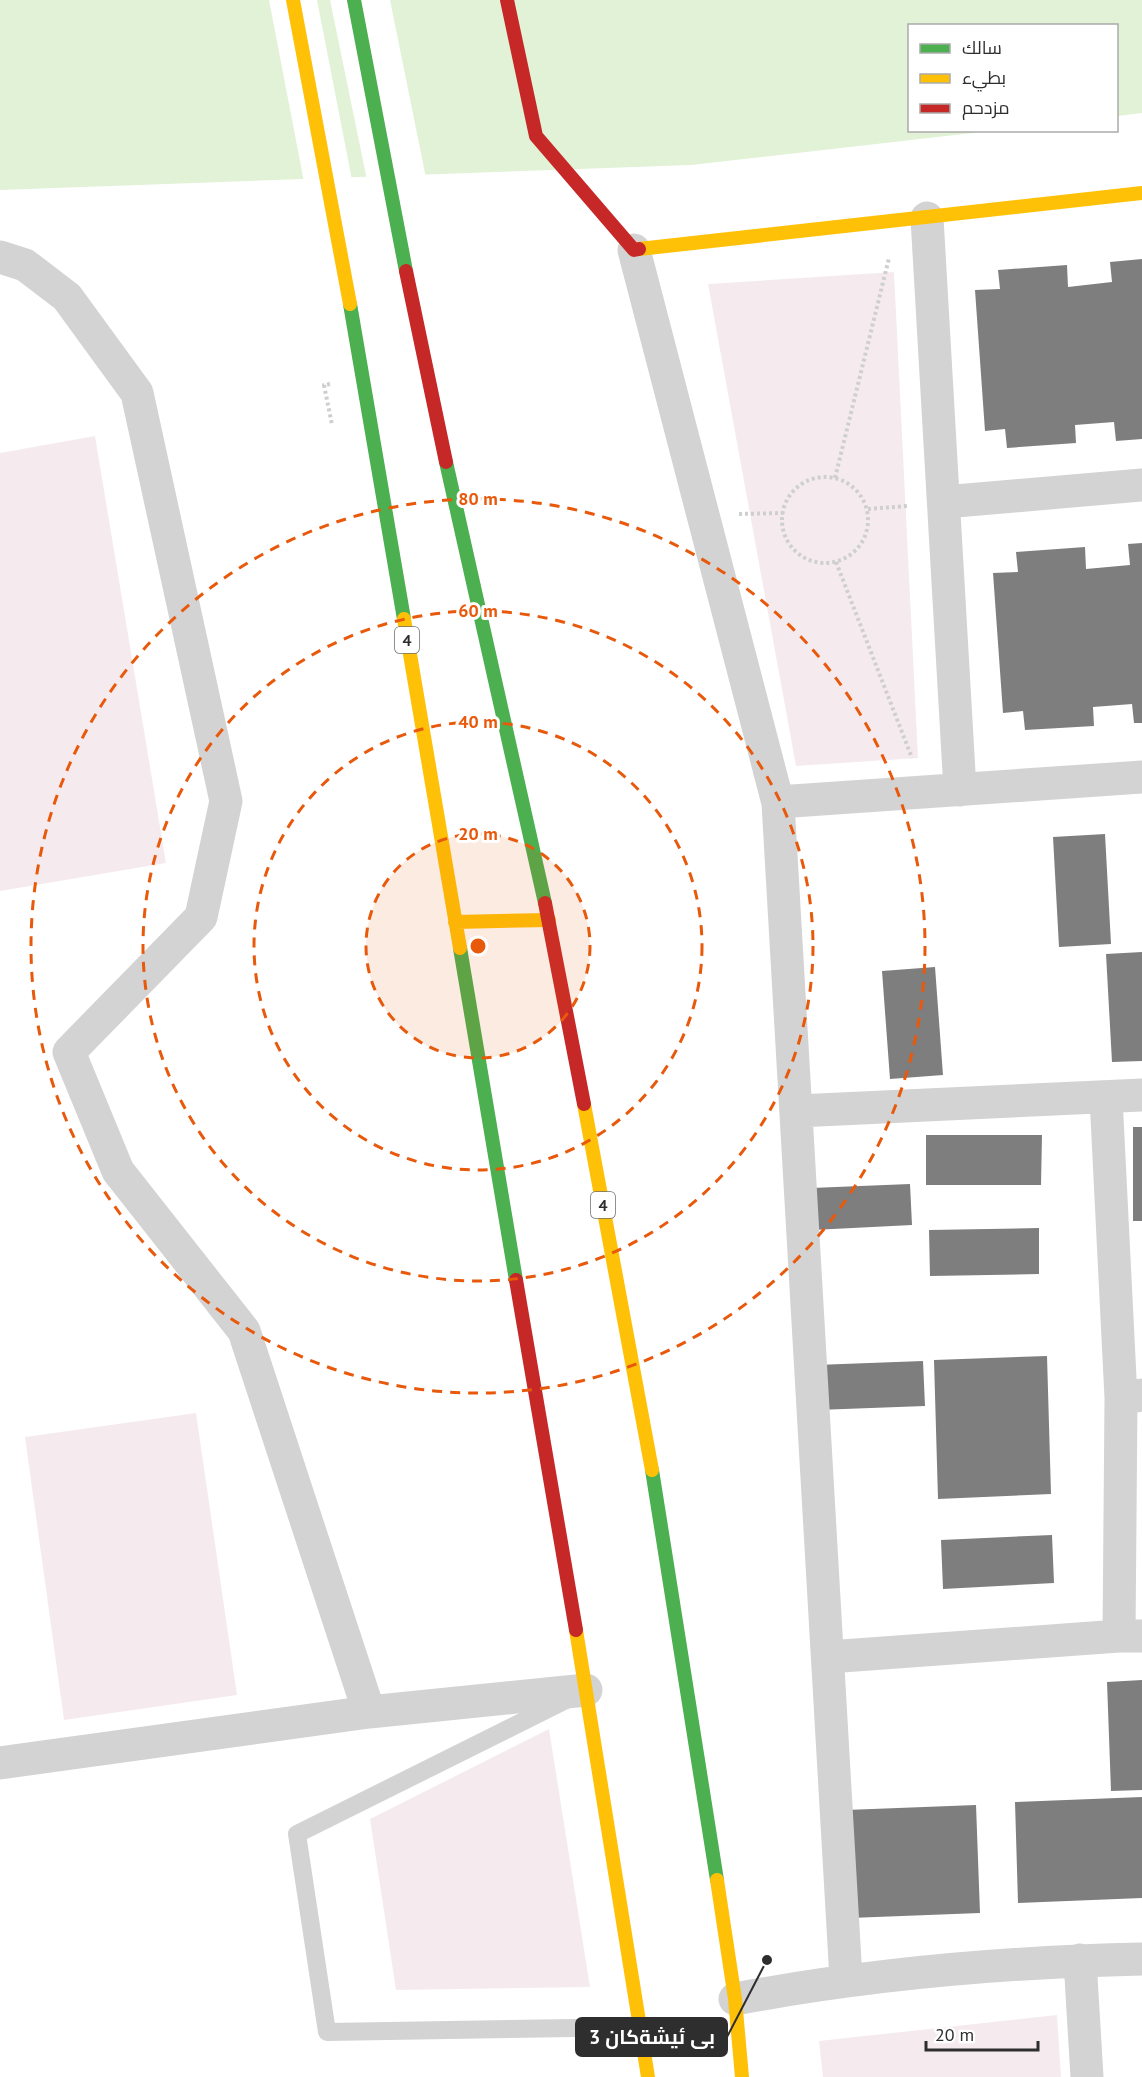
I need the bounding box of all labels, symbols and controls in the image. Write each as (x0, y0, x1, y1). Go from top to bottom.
legend (908, 24, 1118, 132)
text: سالك (962, 36, 1002, 59)
text: بطيء (962, 66, 1006, 92)
text: مزدحم (962, 96, 1010, 120)
text: 80 m (458, 487, 498, 510)
text: 60 m (458, 599, 498, 622)
road number: 4 (395, 627, 419, 653)
text: 40 m (458, 710, 498, 733)
text: 20 m (458, 822, 498, 845)
centre of rings (468, 936, 488, 956)
road number: 4 (591, 1192, 615, 1218)
scale bar (926, 2014, 1038, 2052)
callout: بى ئيشةكان 3 (576, 2018, 727, 2056)
text: 20 m (935, 2023, 974, 2046)
text: بى ئيشةكان 3 (589, 2024, 715, 2050)

